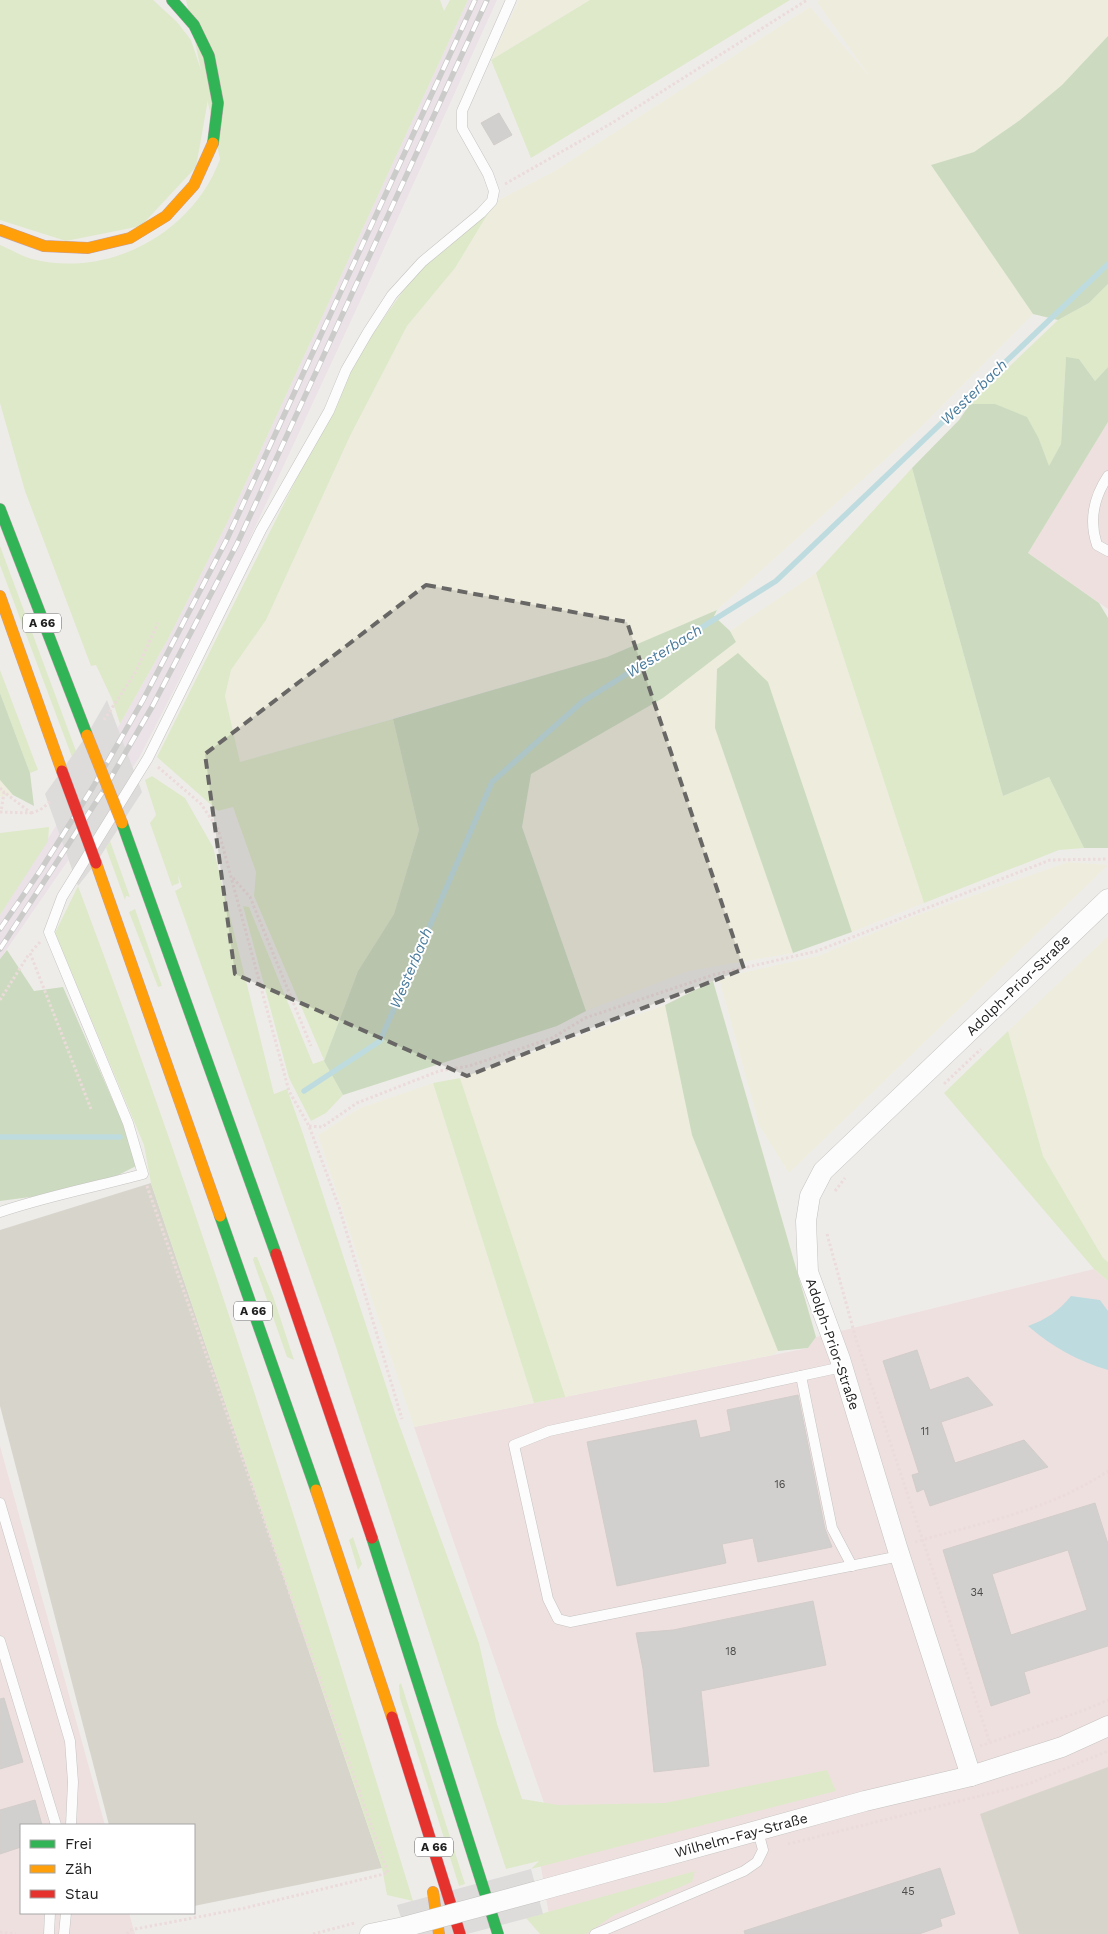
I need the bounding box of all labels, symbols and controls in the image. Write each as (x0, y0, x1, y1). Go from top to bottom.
water label: Westerbach (937, 356, 1011, 428)
road number: A 66 (23, 614, 61, 632)
water label: Westerbach (623, 621, 705, 681)
water label: Westerbach (386, 925, 436, 1011)
street label: Adolph-Prior-Straße (963, 931, 1073, 1039)
street label: Adolph-Prior-Straße (803, 1276, 863, 1412)
road number: A 66 (234, 1302, 272, 1320)
house number: 11 (921, 1425, 929, 1438)
house number: 16 (775, 1478, 786, 1491)
house number: 34 (970, 1586, 984, 1599)
house number: 18 (725, 1645, 737, 1658)
street label: Wilhelm-Fay-Straße (673, 1810, 809, 1860)
legend (20, 1824, 195, 1914)
text: Frei (65, 1835, 92, 1853)
road number: A 66 (415, 1838, 453, 1856)
text: Zäh (65, 1860, 92, 1878)
text: Stau (65, 1885, 99, 1903)
house number: 45 (901, 1885, 915, 1898)

